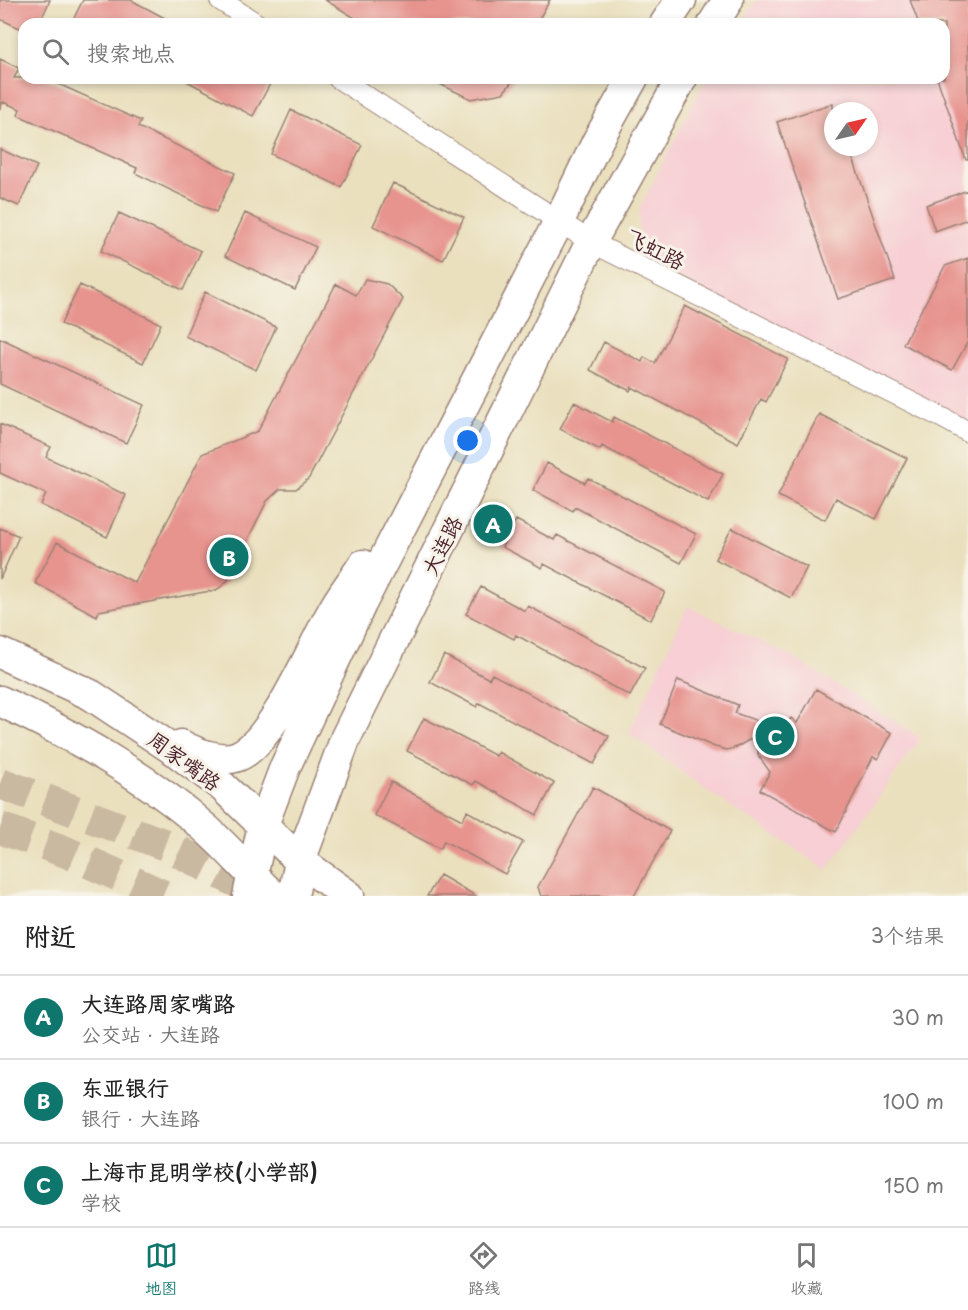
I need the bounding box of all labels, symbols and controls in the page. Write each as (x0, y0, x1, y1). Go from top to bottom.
search box (18, 18, 950, 84)
icon: search (39, 35, 72, 68)
text: 搜索地点 (87, 35, 175, 68)
north arrow (824, 102, 878, 156)
street label: 飞虹路 (621, 219, 691, 277)
your location (453, 426, 482, 455)
pin: A (474, 502, 512, 546)
street label: 大连路 (413, 510, 469, 580)
pin: B (210, 534, 248, 580)
pin: C (756, 714, 794, 758)
street label: 周家嘴路 (142, 722, 228, 798)
text: 附近 (24, 916, 76, 955)
text: 3个结果 (871, 920, 944, 950)
text: 大连路周家嘴路 (81, 986, 235, 1019)
text: A (36, 1002, 51, 1032)
text: 30 m (891, 1002, 944, 1032)
text: 公交站 · 大连路 (81, 1019, 220, 1049)
text: 东亚银行 (81, 1070, 169, 1103)
text: B (37, 1086, 50, 1116)
text: 100 m (883, 1086, 944, 1116)
text: 银行 · 大连路 (81, 1103, 200, 1133)
text: 上海市昆明学校(小学部) (81, 1154, 318, 1187)
text: C (36, 1170, 51, 1200)
text: 150 m (884, 1170, 944, 1200)
text: 学校 (81, 1187, 121, 1217)
tab: 地图 (145, 1239, 178, 1299)
tab: 路线 (467, 1239, 500, 1299)
tab: 收藏 (790, 1239, 823, 1299)

